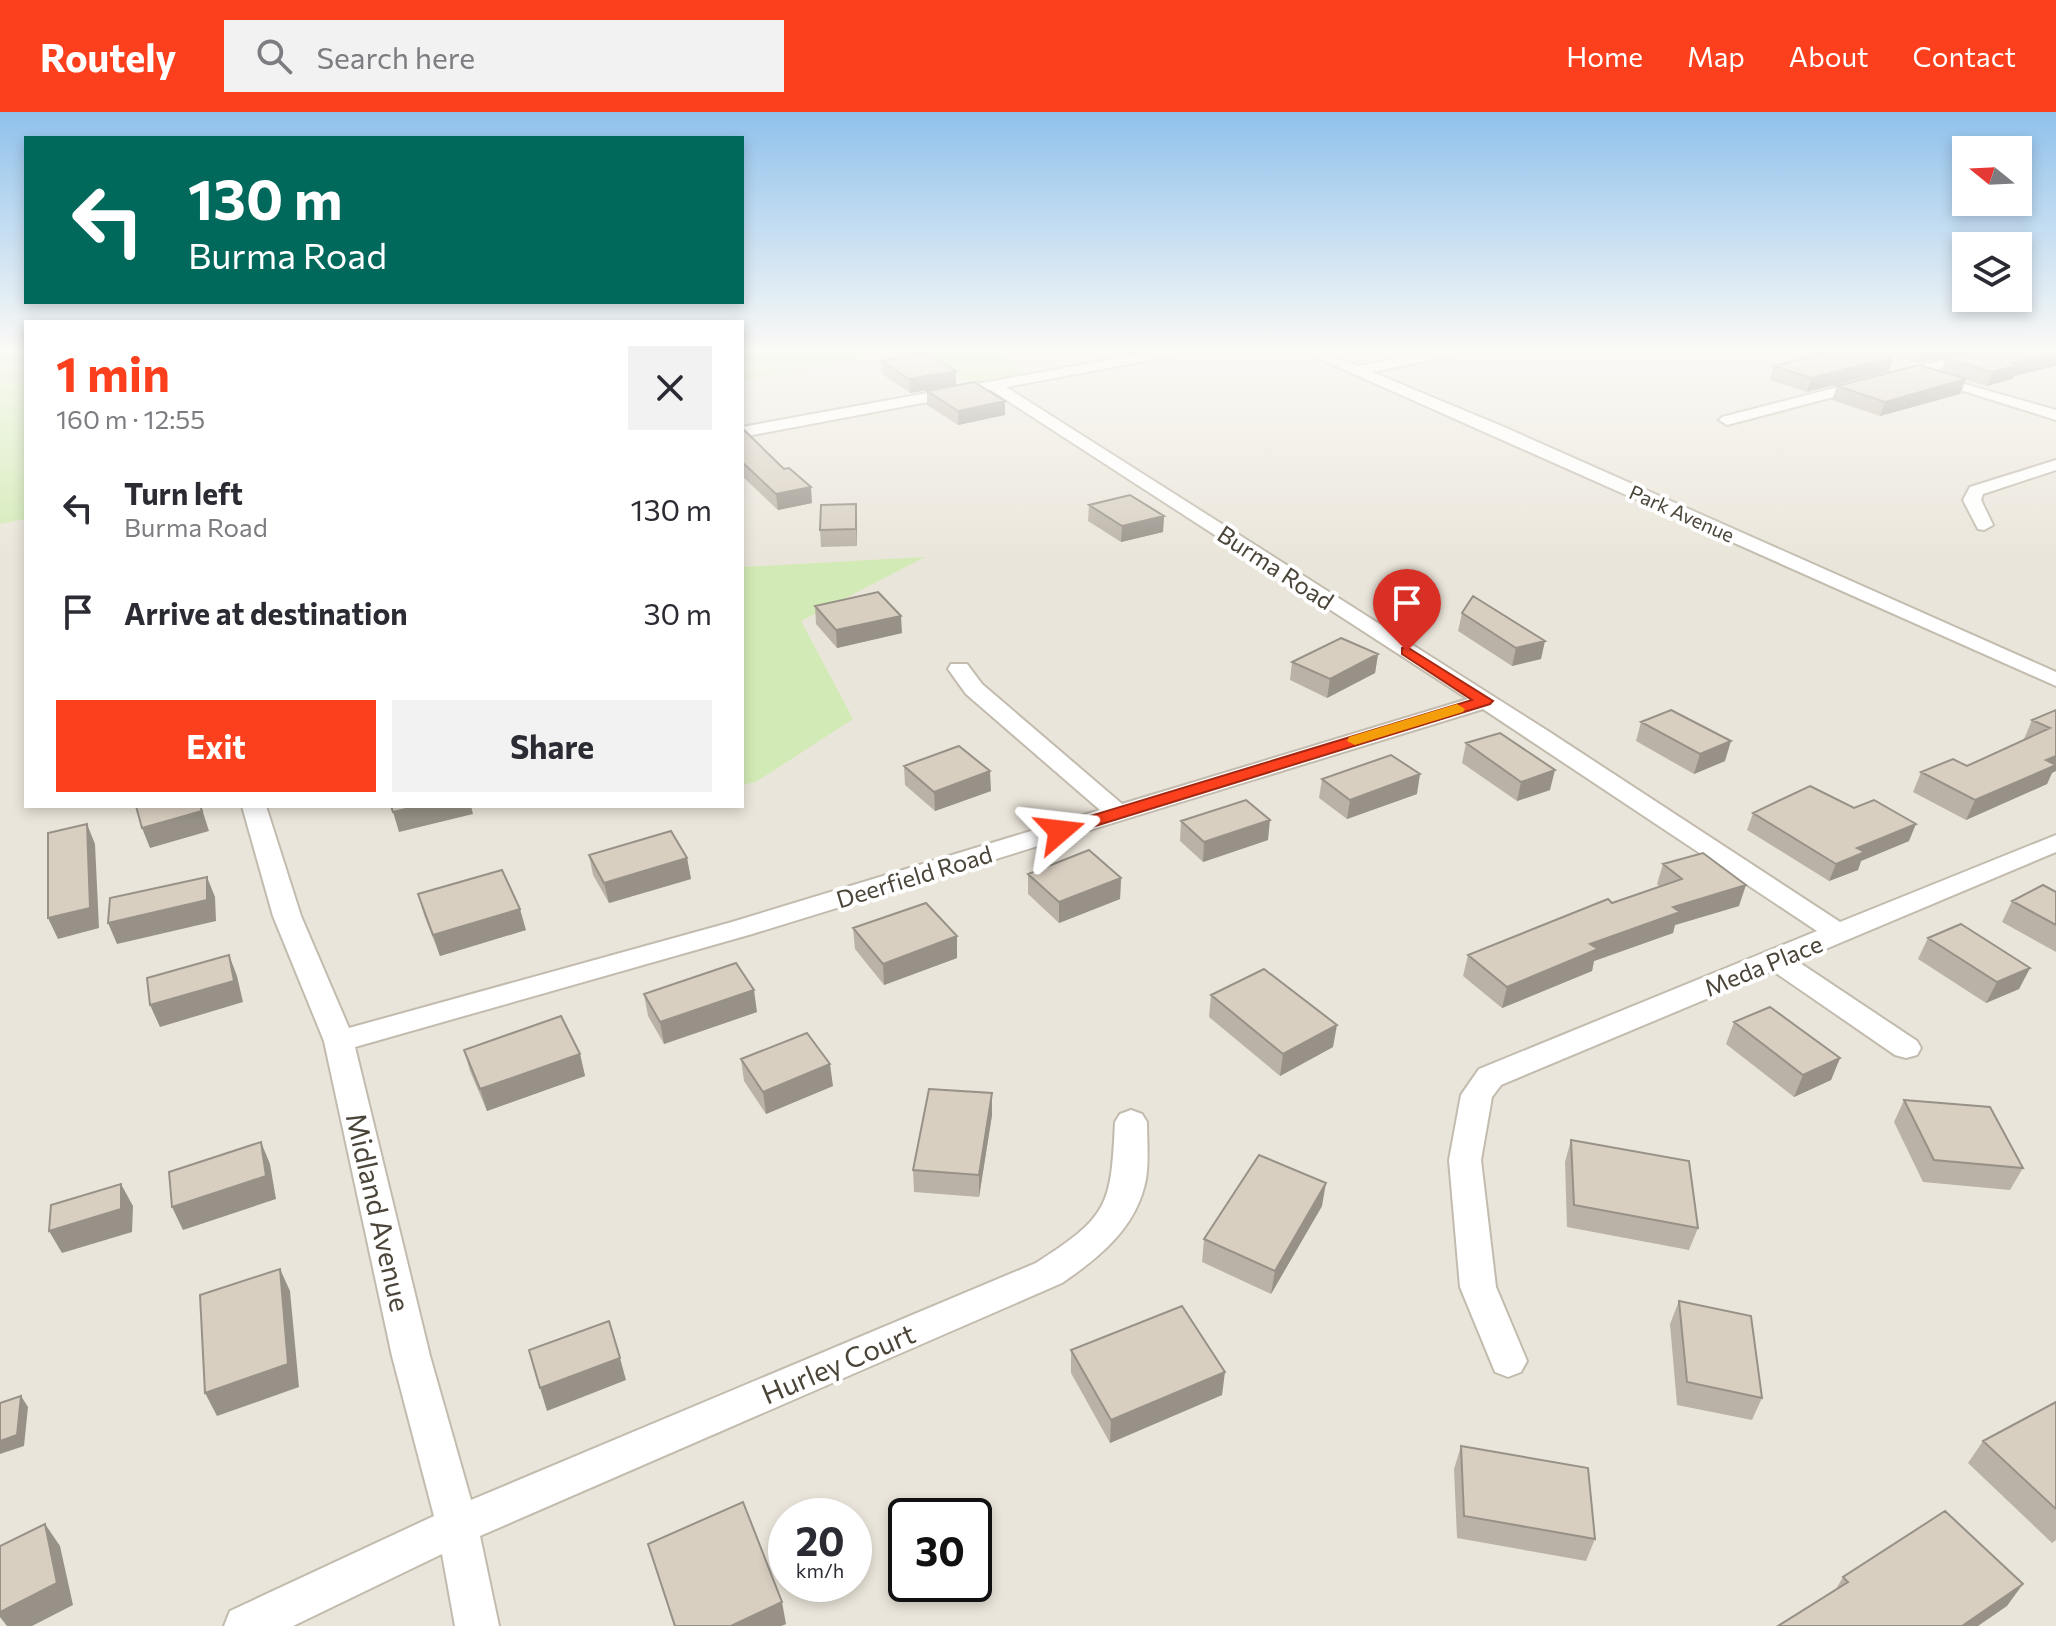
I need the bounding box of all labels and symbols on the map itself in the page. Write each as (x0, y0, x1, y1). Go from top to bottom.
north arrow (1952, 136, 2032, 216)
street label: Park Avenue (1626, 479, 1738, 547)
street label: Burma Road (1212, 519, 1340, 615)
pin (1373, 569, 1441, 651)
position arrow (1018, 789, 1102, 873)
street label: Deerfield Road (833, 839, 995, 913)
street label: Meda Place (1700, 928, 1826, 1002)
street label: Midland Avenue (340, 1109, 418, 1315)
street label: Hurley Court (756, 1315, 920, 1411)
speed limit sign: 30 (888, 1498, 992, 1602)

